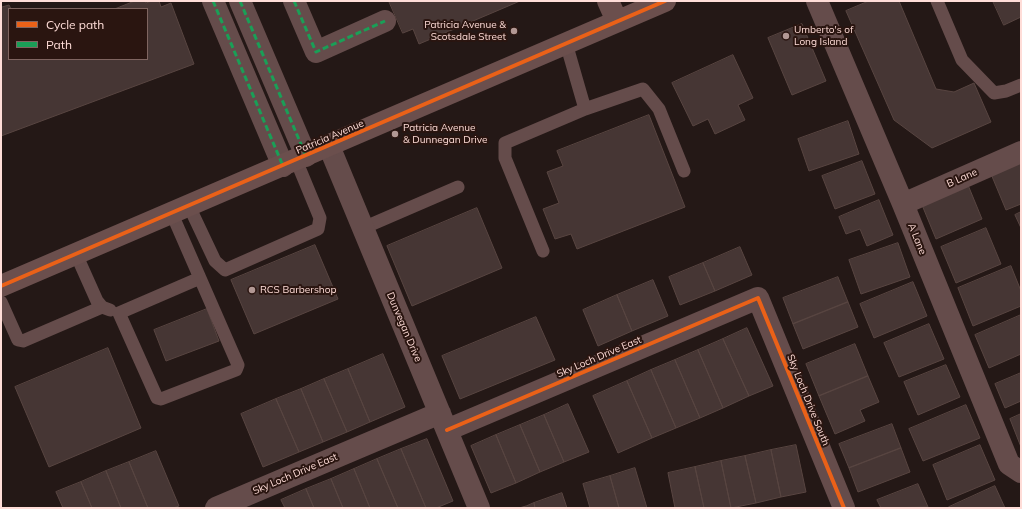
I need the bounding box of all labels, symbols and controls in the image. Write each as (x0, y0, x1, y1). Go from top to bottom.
legend (8, 8, 148, 60)
text: Cycle path (46, 17, 104, 32)
place label: Patricia Avenue & Scotsdale Street (424, 19, 506, 42)
place label: Umberto's of Long Island (794, 24, 853, 48)
marker: Patricia Avenue & Scotsdale Street (509, 26, 519, 36)
marker: Umberto's of Long Island (781, 31, 791, 41)
text: Path (46, 37, 72, 52)
street label: Patricia Avenue (294, 117, 366, 157)
place label: Patricia Avenue & Dunnegan Drive (403, 122, 487, 146)
marker: Patricia Avenue & Dunnegan Drive (390, 129, 400, 139)
street label: B Lane (945, 166, 979, 190)
street label: A Lane (905, 222, 929, 256)
place label: RCS Barbershop (260, 284, 336, 296)
marker: RCS Barbershop (247, 285, 257, 295)
street label: Dunvegan Drive (384, 290, 424, 364)
street label: Sky Loch Drive East (555, 334, 643, 380)
street label: Sky Loch Drive South (784, 353, 832, 447)
street label: Sky Loch Drive East (251, 451, 339, 497)

